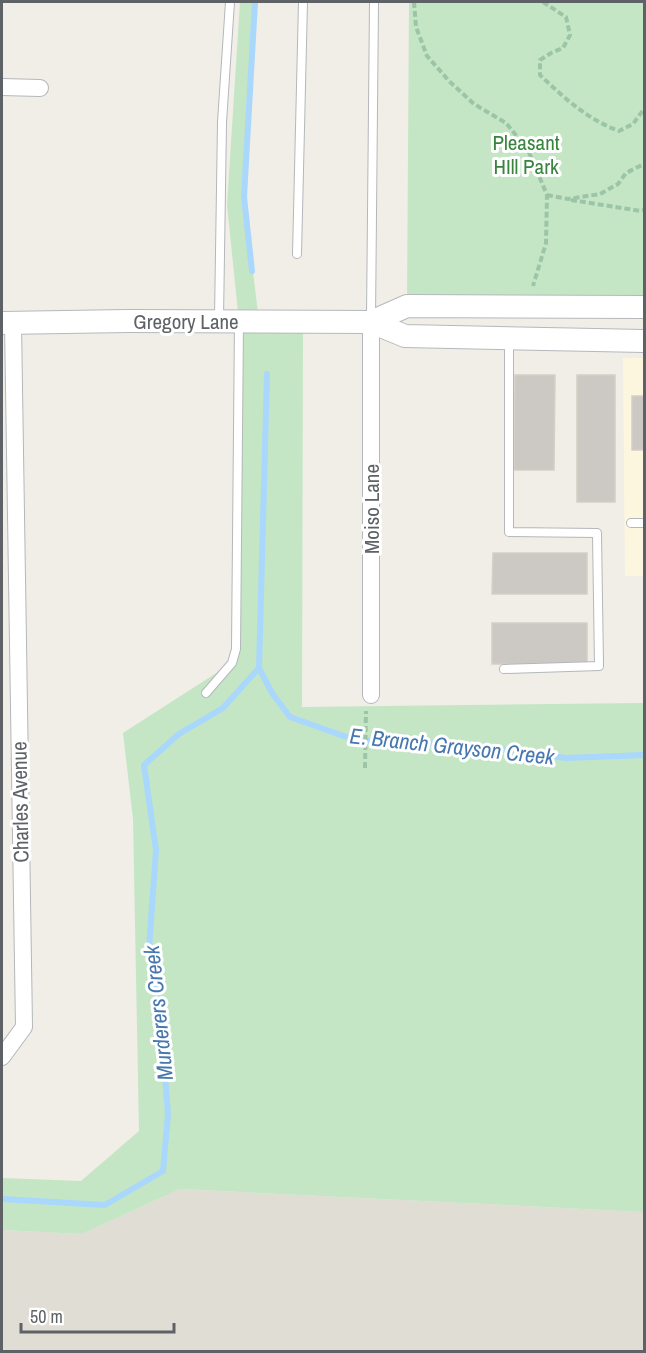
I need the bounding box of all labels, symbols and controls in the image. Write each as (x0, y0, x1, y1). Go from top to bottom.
park label: Pleasant HIll Park (492, 128, 560, 181)
street label: Gregory Lane (133, 307, 239, 336)
street label: Moiso Lane (357, 464, 386, 554)
water label: E. Branch Grayson Creek (348, 720, 557, 772)
street label: Charles Avenue (4, 741, 36, 863)
water label: Murderers Creek (136, 943, 180, 1082)
scale bar (21, 1296, 174, 1334)
text: 50 m (30, 1304, 63, 1329)

